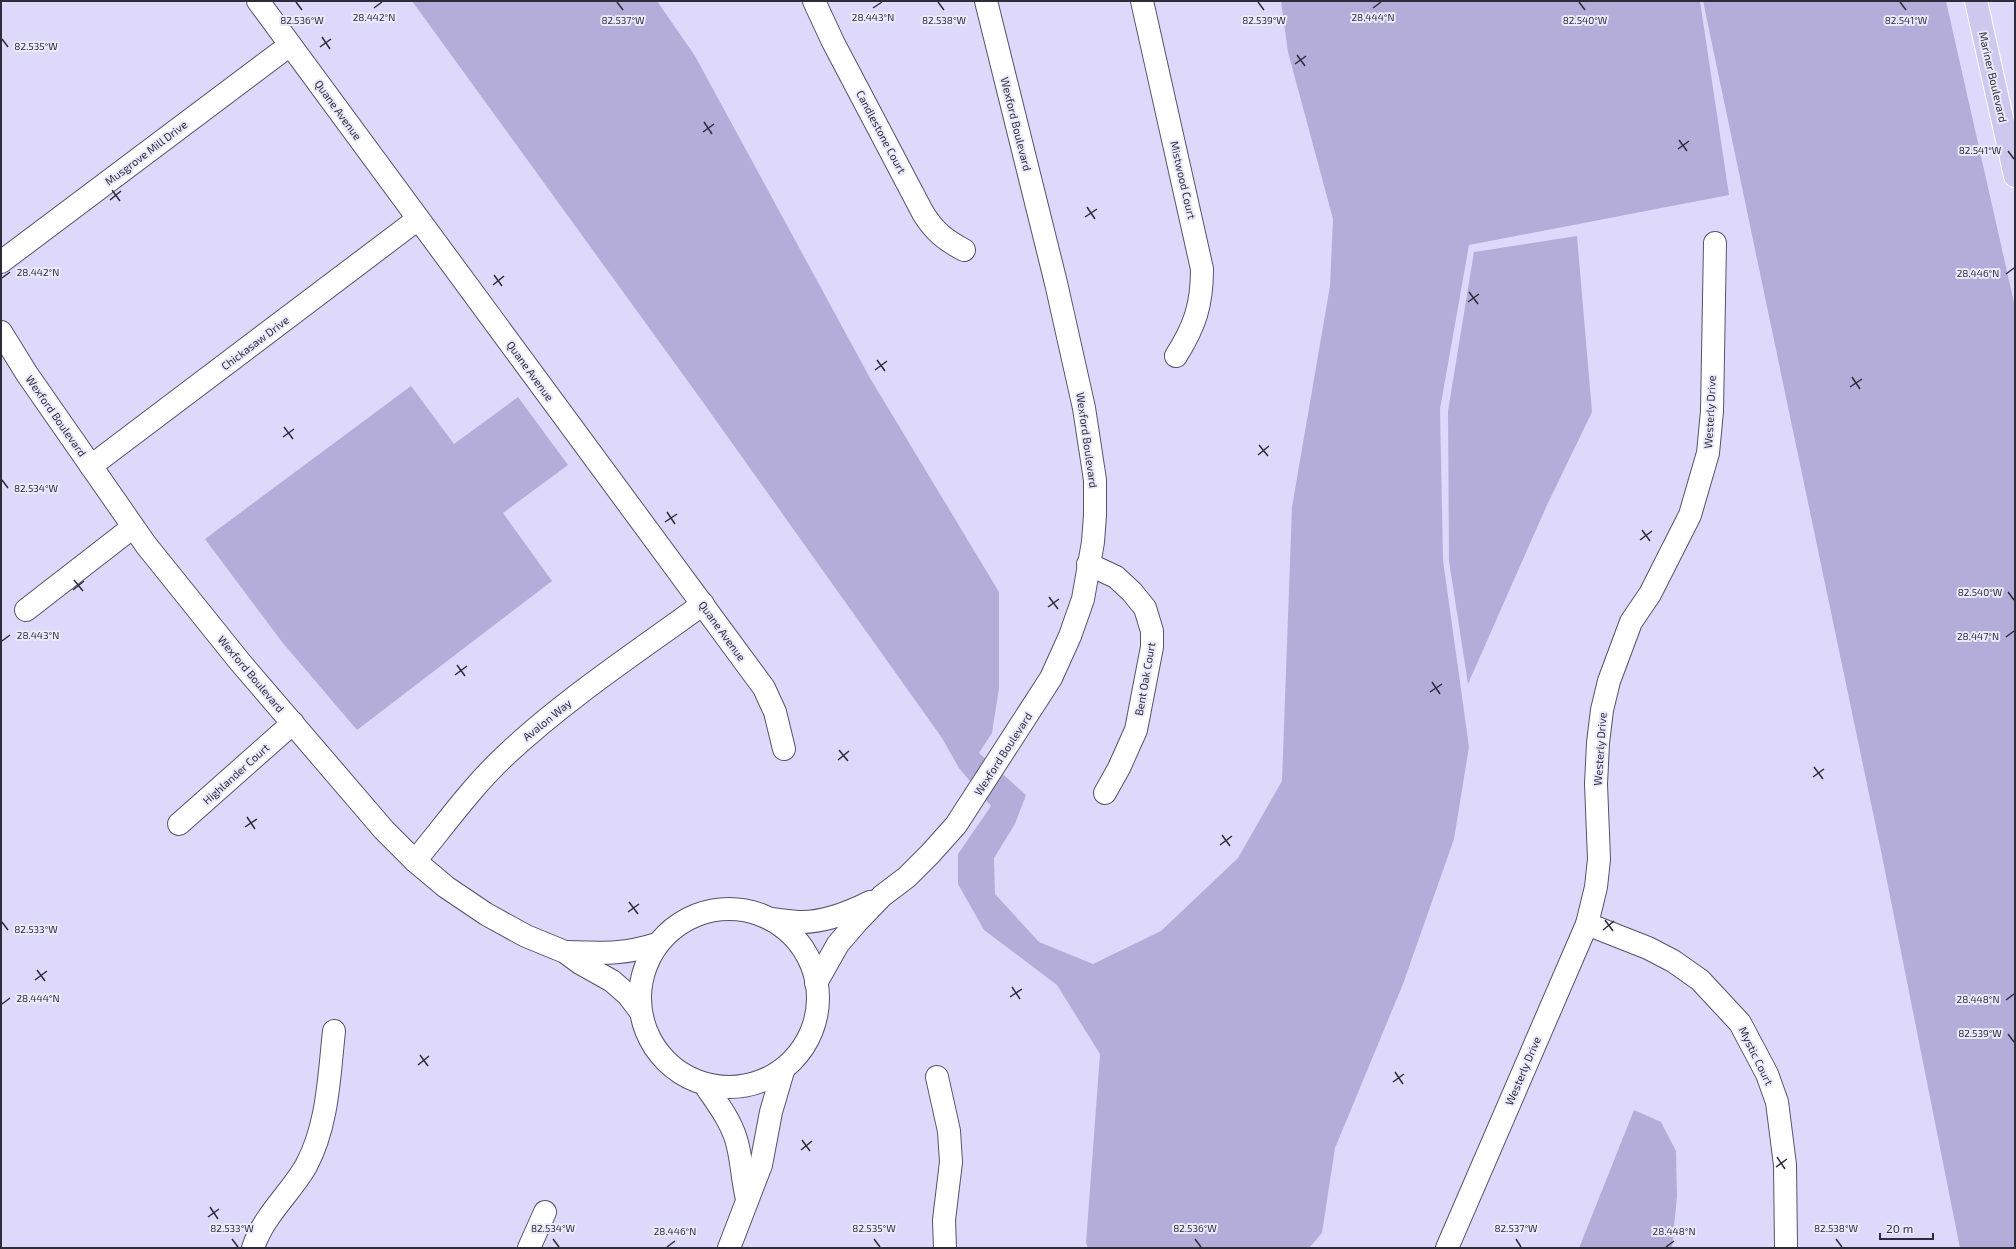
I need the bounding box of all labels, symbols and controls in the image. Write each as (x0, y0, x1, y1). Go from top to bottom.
text: 28.442°N (353, 11, 395, 23)
text: 28.443°N (852, 11, 894, 23)
text: 28.444°N (1351, 11, 1395, 23)
text: 82.536°W (280, 14, 324, 26)
text: 82.537°W (601, 14, 645, 26)
text: 82.538°W (922, 14, 967, 26)
text: 82.539°W (1242, 14, 1286, 26)
text: 82.540°W (1563, 14, 1608, 26)
text: 82.541°W (1885, 14, 1928, 26)
street label: Mariner Boulevard (1977, 30, 2010, 123)
text: 82.535°W (14, 40, 58, 52)
street label: Wexford Boulevard (999, 76, 1034, 172)
street label: Quane Avenue (311, 77, 365, 143)
street label: Candlestone Court (854, 88, 909, 176)
street label: Musgrove Mill Drive (102, 117, 189, 188)
street label: Mistwood Court (1168, 140, 1199, 220)
text: 82.541°W (1959, 144, 2002, 156)
text: 28.442°N (17, 266, 59, 278)
text: 28.446°N (1957, 267, 1999, 279)
street label: Chickasaw Drive (218, 313, 291, 372)
street label: Quane Avenue (503, 338, 557, 404)
street label: Wexford Boulevard (23, 373, 89, 459)
street label: Westerly Drive (1701, 375, 1718, 449)
street label: Wexford Boulevard (1074, 391, 1101, 488)
text: 82.534°W (14, 482, 59, 494)
text: 82.540°W (1958, 586, 2003, 598)
street label: Quane Avenue (695, 598, 749, 664)
text: 28.443°N (17, 629, 59, 641)
text: 28.447°N (1957, 630, 1999, 642)
street label: Wexford Boulevard (215, 633, 287, 715)
street label: Bent Oak Court (1132, 641, 1157, 717)
street label: Avalon Way (520, 696, 574, 743)
street label: Wexford Boulevard (971, 710, 1034, 798)
street label: Westerly Drive (1590, 712, 1609, 786)
street label: Highlander Court (200, 741, 271, 807)
text: 82.533°W (14, 923, 58, 935)
text: 28.444°N (16, 992, 60, 1004)
text: 28.448°N (1957, 993, 1999, 1005)
street label: Mystic Court (1737, 1025, 1776, 1087)
text: 82.539°W (1958, 1027, 2002, 1039)
street label: Westerly Drive (1502, 1034, 1543, 1107)
scale bar (1880, 1215, 1933, 1241)
text: 20 m (1886, 1221, 1913, 1235)
text: 82.533°W (210, 1222, 254, 1234)
text: 82.534°W (531, 1222, 576, 1234)
text: 82.535°W (852, 1222, 896, 1234)
text: 82.536°W (1173, 1222, 1217, 1234)
text: 82.537°W (1494, 1222, 1538, 1234)
text: 82.538°W (1814, 1222, 1859, 1234)
text: 28.446°N (654, 1225, 696, 1237)
text: 28.448°N (1653, 1225, 1695, 1237)

